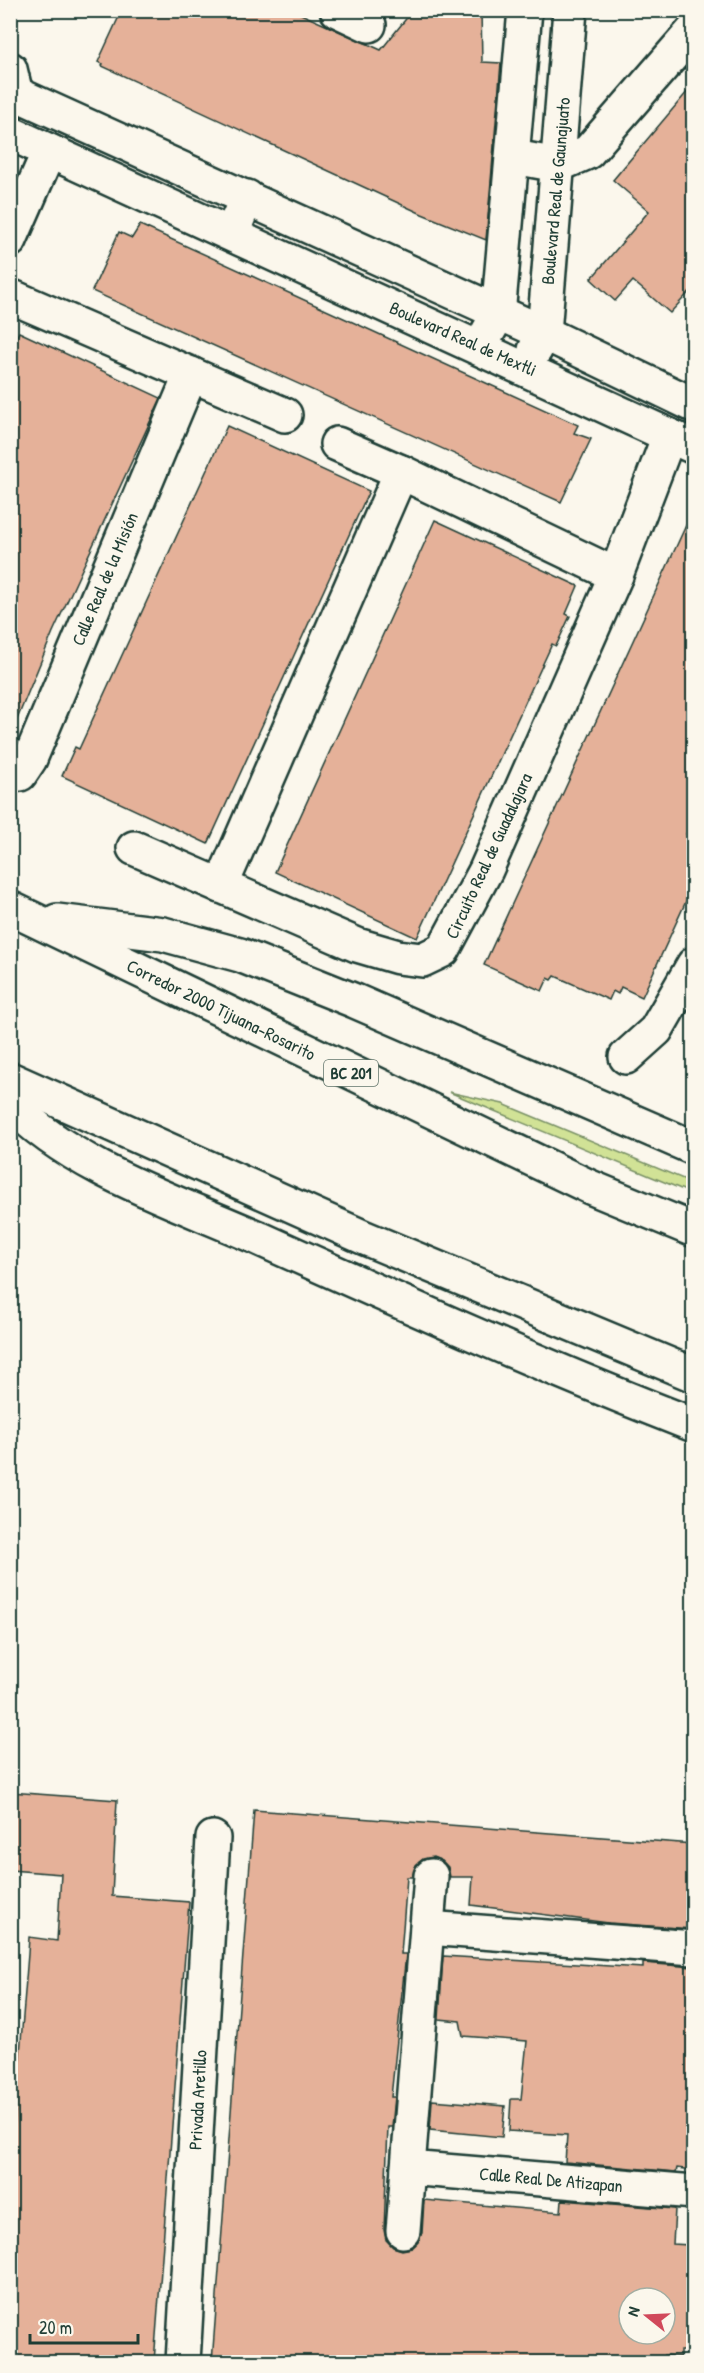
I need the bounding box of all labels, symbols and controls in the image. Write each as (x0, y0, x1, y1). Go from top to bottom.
street label: Boulevard Real de Gaunajuato (535, 96, 576, 285)
street label: Boulevard Real de Mextli (386, 295, 541, 382)
street label: Calle Real de la Misión (65, 508, 144, 649)
street label: Circuito Real de Guadalajara (439, 769, 538, 943)
street label: Corredor 2000 Tijuana-Rosarito (123, 953, 320, 1066)
road number: BC 201 (324, 1060, 378, 1086)
street label: Privada Aretillo (182, 2049, 213, 2151)
street label: Calle Real De Atizapan (478, 2161, 624, 2198)
north arrow (617, 2286, 677, 2346)
text: N (621, 2303, 645, 2319)
scale bar (30, 2307, 138, 2345)
text: 20 m (39, 2315, 72, 2340)

